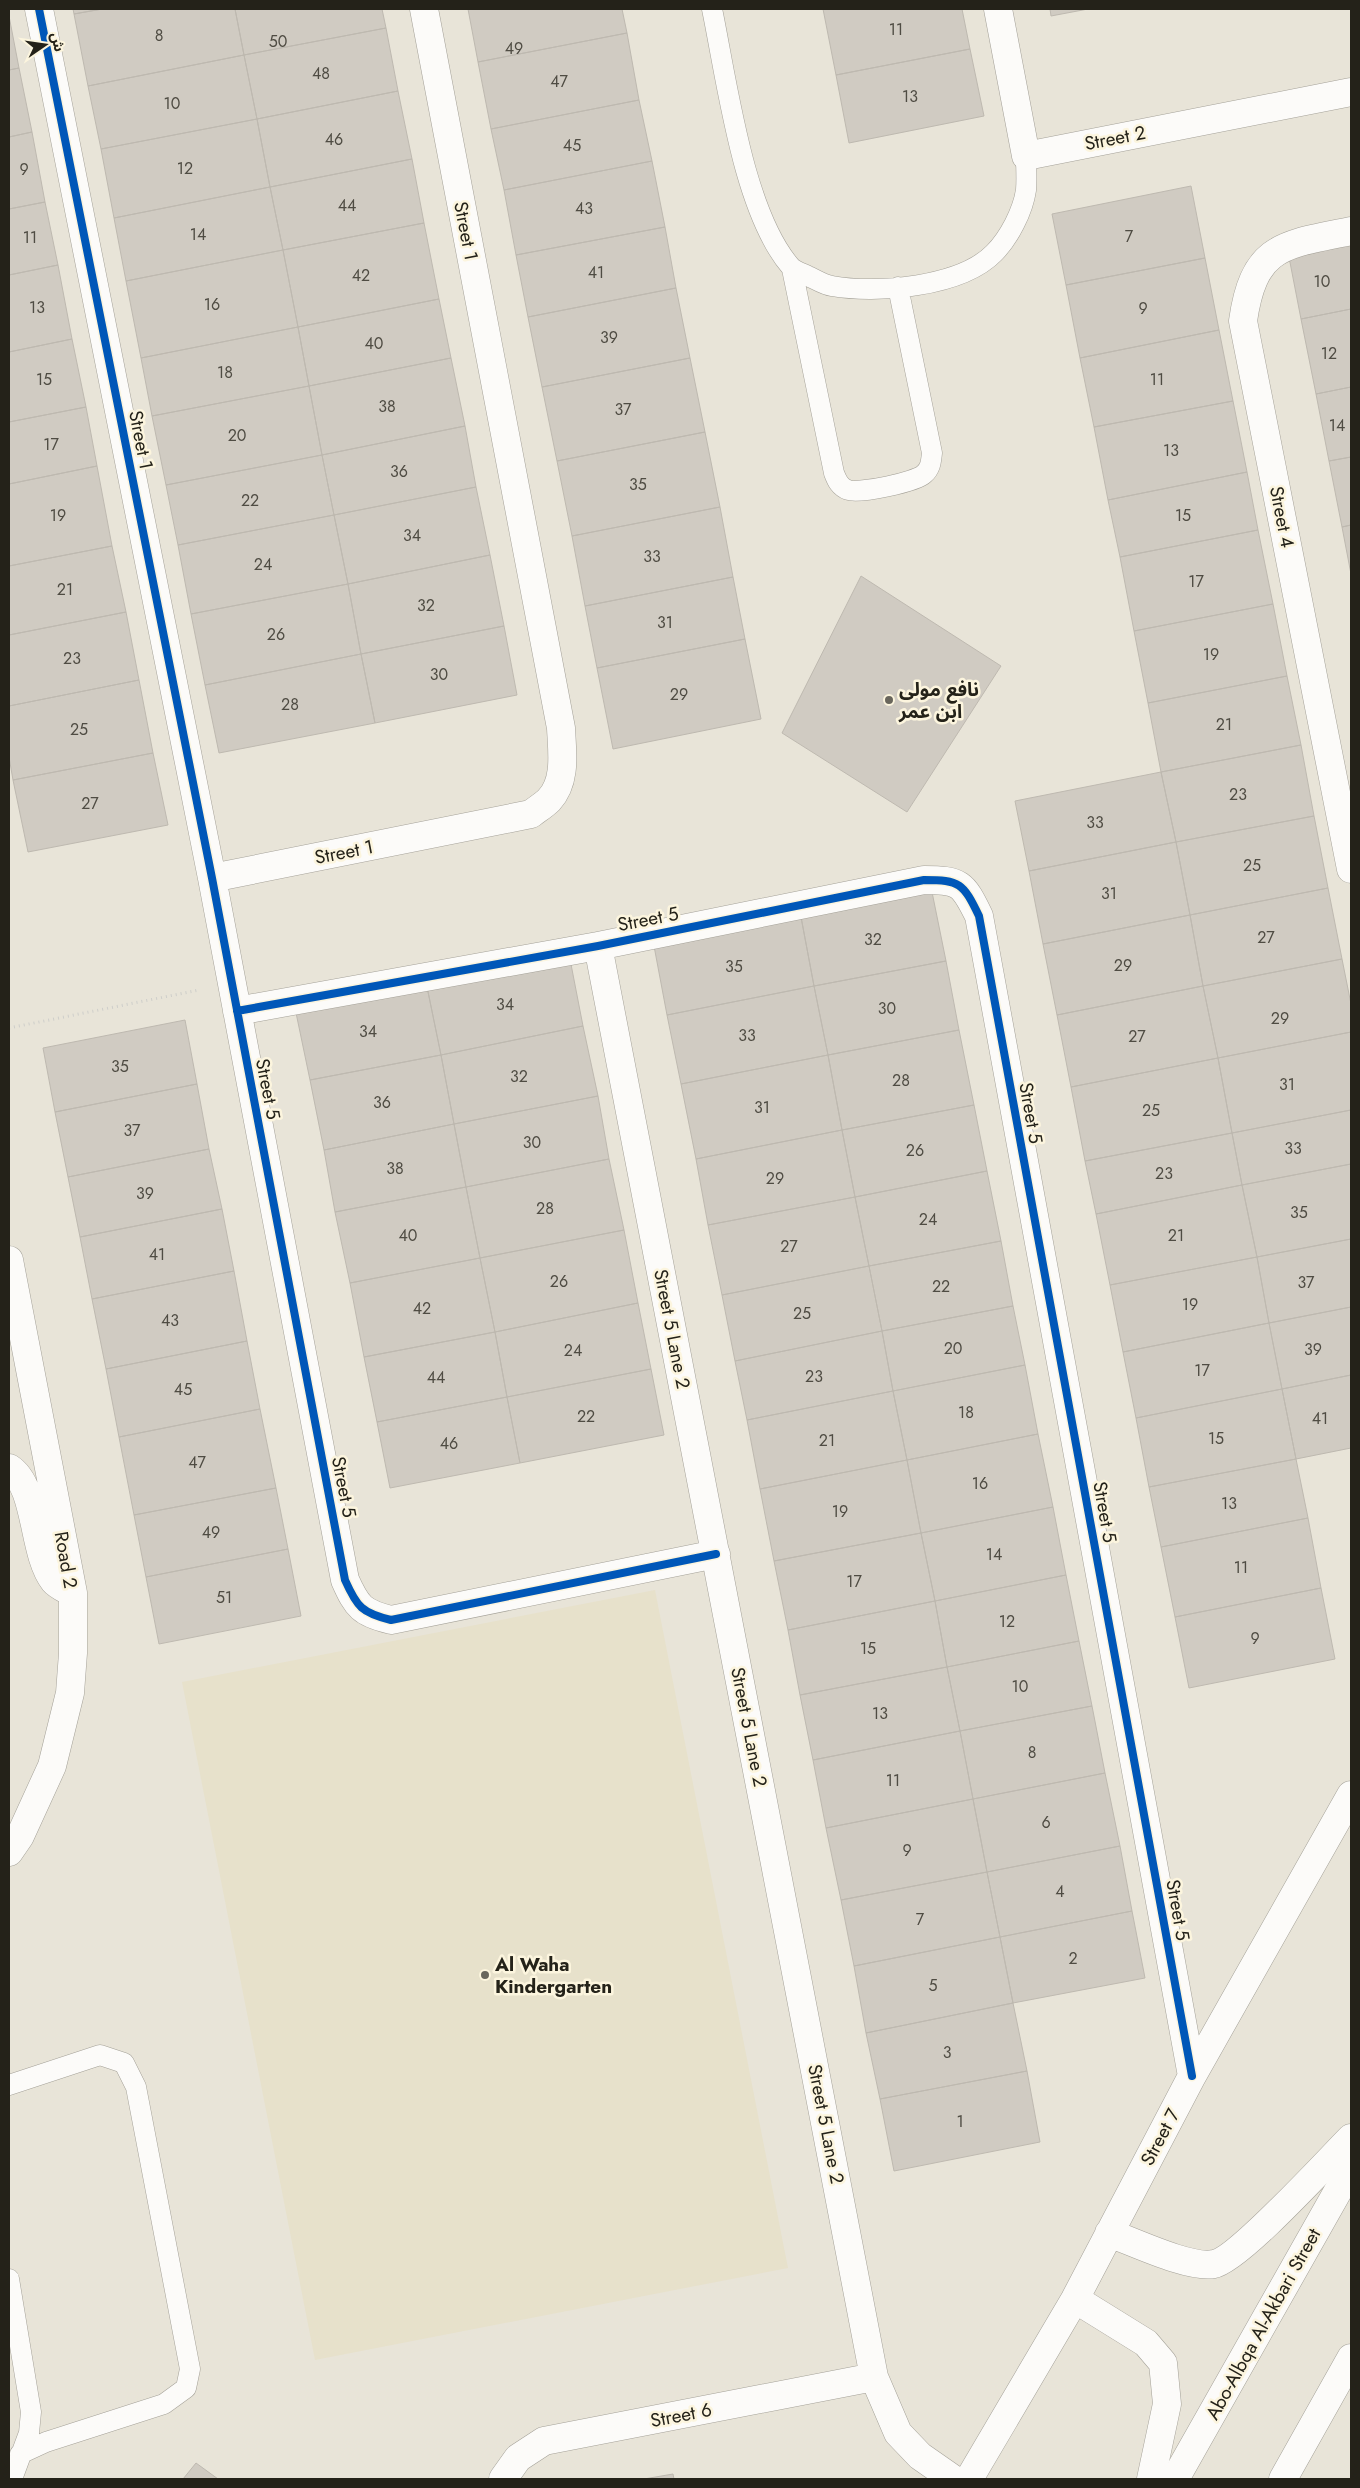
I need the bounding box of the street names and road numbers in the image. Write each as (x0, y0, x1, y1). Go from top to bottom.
street label: Street 2 (1082, 119, 1148, 157)
street label: Street 1 (447, 199, 485, 263)
street label: Street 1 (122, 408, 160, 472)
street label: Street 4 (1263, 484, 1301, 550)
street label: Street 1 (312, 833, 376, 871)
street label: Street 5 (615, 900, 681, 938)
street label: Street 5 (249, 1056, 287, 1122)
street label: Street 5 (1012, 1080, 1050, 1146)
street label: Street 5 Lane 2 (647, 1267, 697, 1391)
street label: Street 5 (325, 1454, 363, 1520)
street label: Street 5 (1086, 1479, 1124, 1545)
street label: Road 2 (48, 1529, 84, 1591)
street label: Street 5 Lane 2 (724, 1665, 774, 1789)
street label: Street 5 (1159, 1877, 1197, 1943)
street label: Street 5 Lane 2 (801, 2062, 851, 2186)
street label: Street 7 (1134, 2104, 1186, 2170)
street label: Abo-Albqa Al-Akbari Street (1199, 2223, 1327, 2425)
street label: Street 6 (648, 2396, 714, 2434)

